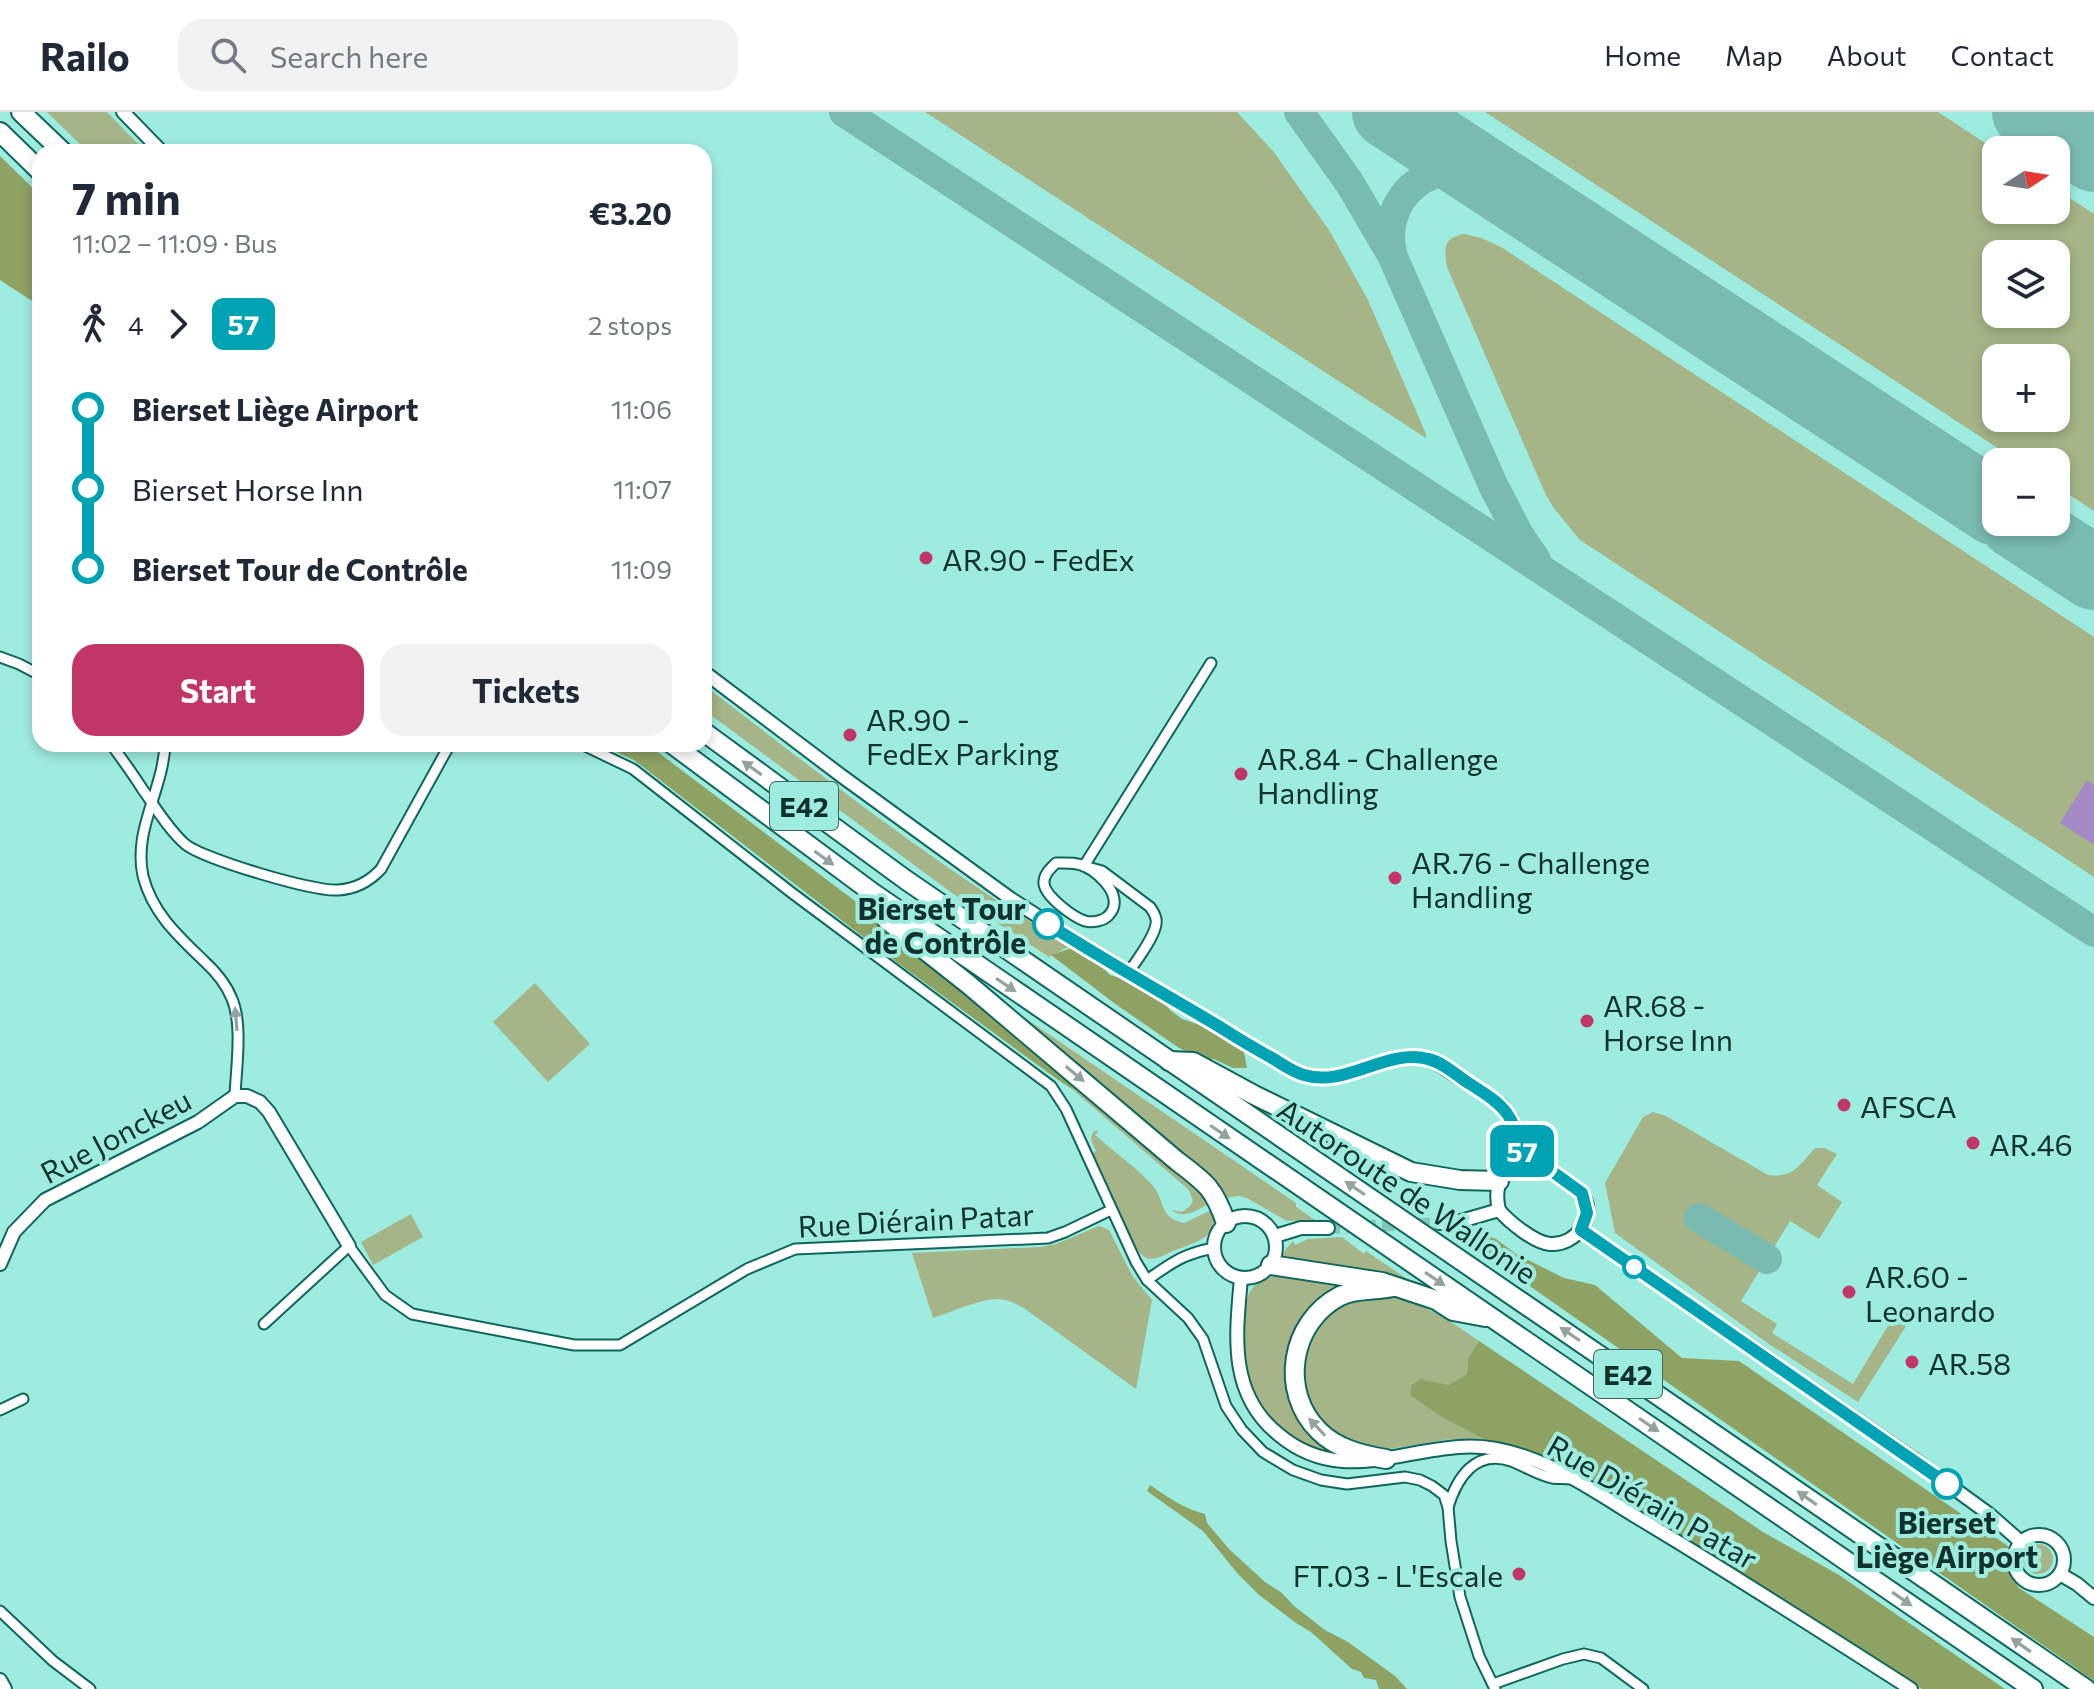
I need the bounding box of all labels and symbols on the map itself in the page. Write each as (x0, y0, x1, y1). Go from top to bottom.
north arrow (1982, 136, 2070, 224)
place label: AR.90 - FedEx (942, 540, 1135, 577)
marker: AR.90 - FedEx (917, 549, 935, 567)
place label: AR.90 - FedEx Parking (866, 700, 1059, 771)
marker: AR.90 - FedEx Parking (841, 726, 859, 744)
place label: AR.84 - Challenge Handling (1257, 739, 1498, 810)
one-way arrow (741, 760, 763, 776)
marker: AR.84 - Challenge Handling (1232, 765, 1250, 783)
road number: E42 (770, 782, 838, 830)
place label: AR.76 - Challenge Handling (1411, 843, 1650, 914)
one-way arrow (814, 849, 835, 865)
marker: AR.76 - Challenge Handling (1386, 869, 1404, 887)
place label: Bierset Tour de Contrôle (857, 889, 1026, 960)
marker: Bierset Tour de Contrôle (1033, 909, 1063, 939)
one-way arrow (996, 977, 1017, 992)
place label: AR.68 - Horse Inn (1603, 986, 1733, 1057)
one-way arrow (229, 1006, 242, 1031)
marker: AR.68 - Horse Inn (1578, 1012, 1596, 1030)
one-way arrow (1065, 1065, 1085, 1082)
street label: Rue Jonckeu (33, 1080, 197, 1190)
place label: AFSCA (1860, 1087, 1957, 1124)
street label: Autoroute de Wallonie (1271, 1090, 1545, 1290)
marker: AFSCA (1835, 1096, 1853, 1114)
one-way arrow (1210, 1124, 1231, 1139)
line badge: 57 (1486, 1125, 1558, 1177)
place label: AR.46 (1989, 1125, 2073, 1162)
marker: AR.46 (1964, 1134, 1982, 1152)
one-way arrow (1344, 1181, 1366, 1196)
street label: Rue Diérain Patar (797, 1194, 1035, 1244)
unlabelled marker (1623, 1256, 1645, 1278)
place label: AR.60 - Leonardo (1865, 1257, 1996, 1328)
one-way arrow (1424, 1271, 1445, 1286)
marker: AR.60 - Leonardo (1840, 1283, 1858, 1301)
one-way arrow (1559, 1327, 1580, 1342)
place label: AR.58 (1928, 1344, 2011, 1381)
road number: E42 (1594, 1350, 1662, 1398)
marker: AR.58 (1903, 1353, 1921, 1371)
one-way arrow (1638, 1417, 1659, 1432)
one-way arrow (1308, 1418, 1327, 1437)
street label: Rue Diérain Patar (1541, 1426, 1765, 1576)
marker: Bierset Liège Airport (1932, 1469, 1962, 1499)
one-way arrow (1797, 1490, 1818, 1505)
place label: Bierset Liège Airport (1856, 1503, 2038, 1574)
place label: FT.03 - L'Escale (1293, 1556, 1503, 1593)
marker: FT.03 - L'Escale (1510, 1565, 1528, 1583)
one-way arrow (1892, 1591, 1913, 1606)
one-way arrow (2011, 1638, 2032, 1653)

